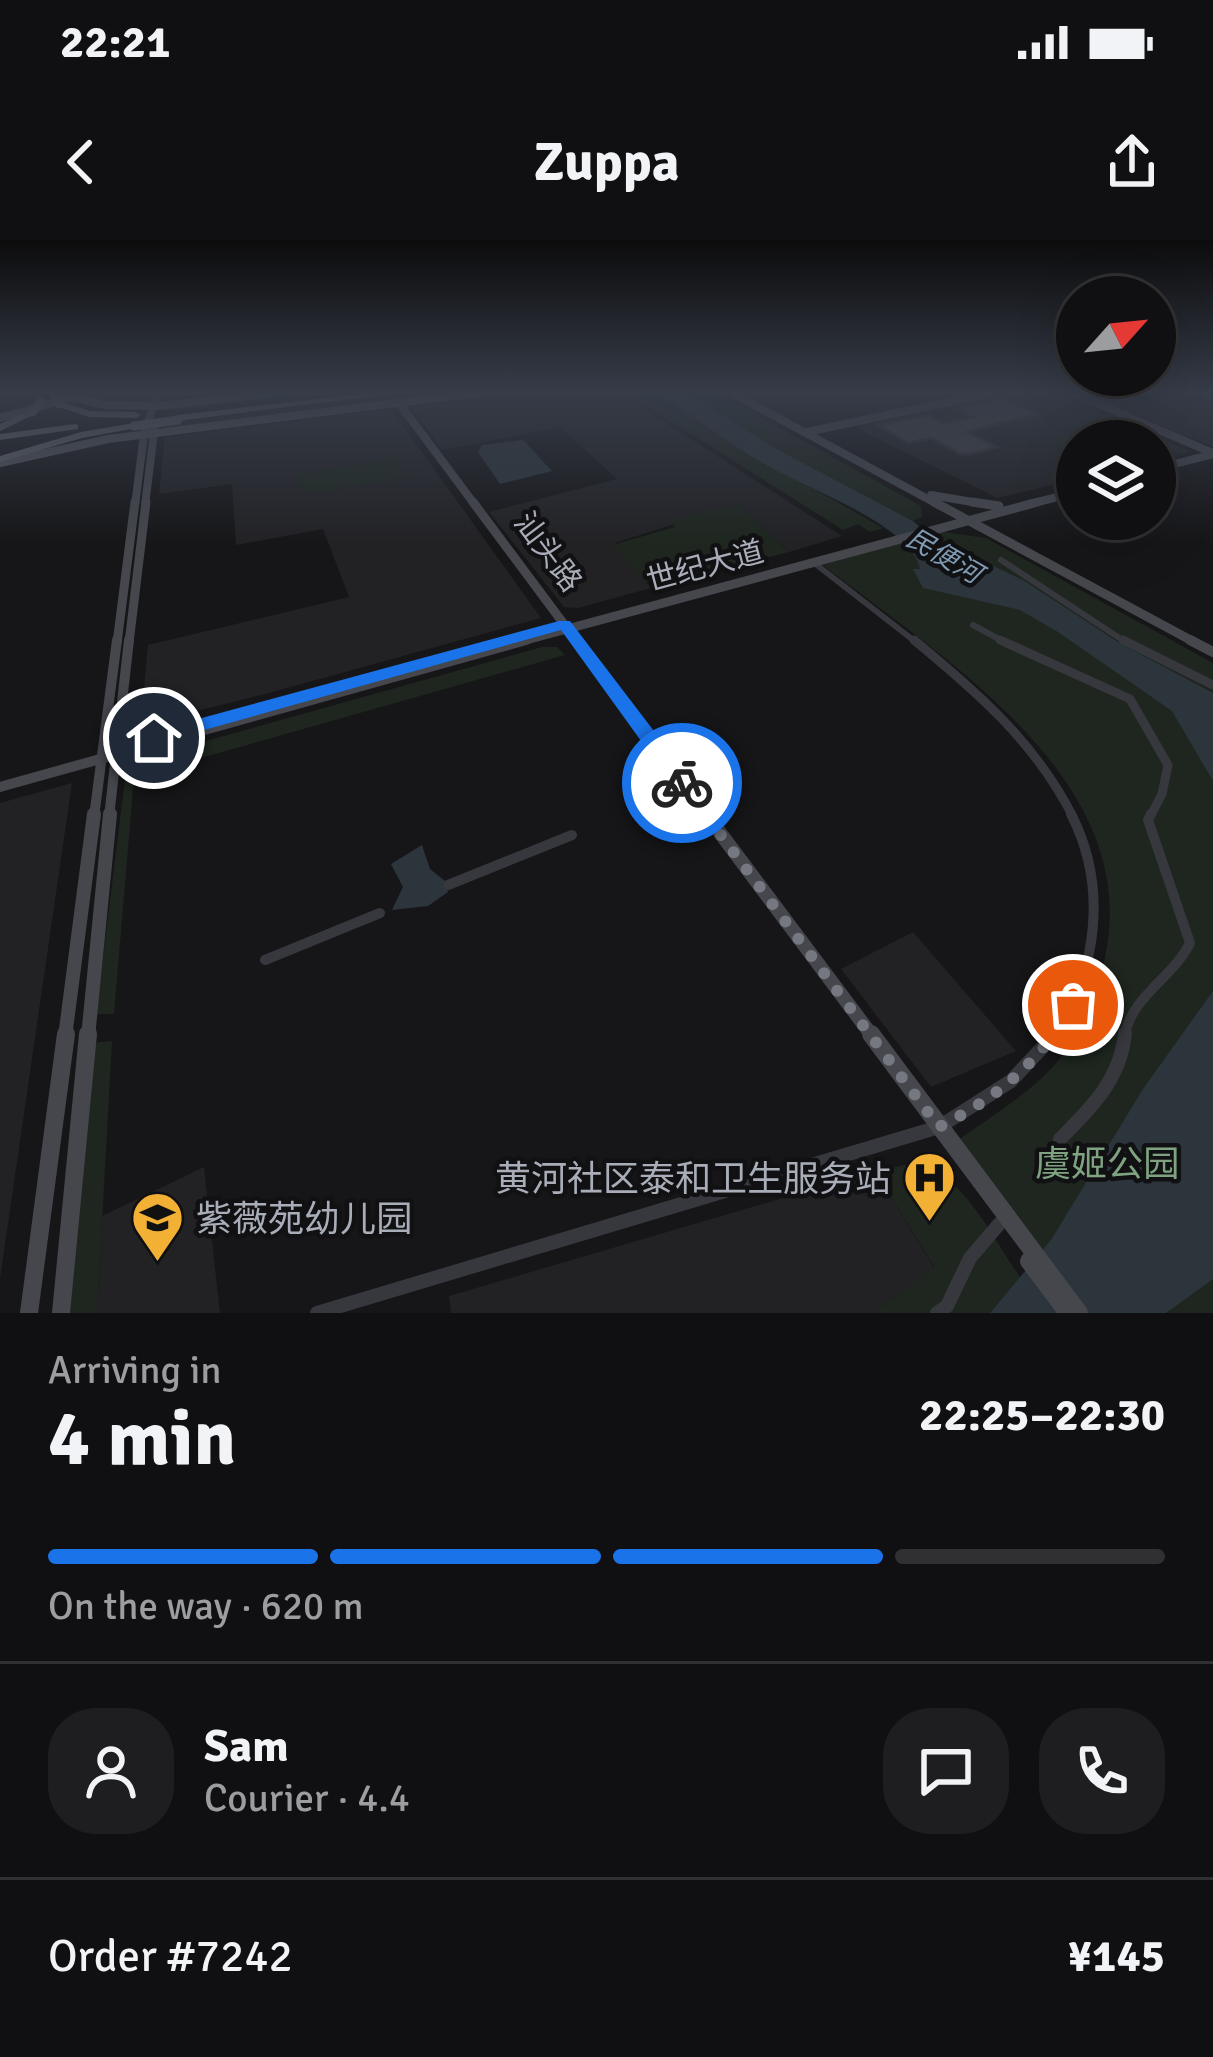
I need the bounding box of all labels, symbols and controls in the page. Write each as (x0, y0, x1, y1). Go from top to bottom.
text: 22:21 (60, 15, 170, 70)
icon: back (48, 129, 114, 195)
text: Zuppa (534, 129, 679, 196)
icon: share (1099, 129, 1165, 195)
north arrow (1056, 276, 1176, 396)
map controls (1056, 276, 1176, 540)
button: layers (1056, 420, 1176, 540)
street label: 汕头路 (506, 505, 589, 599)
water label: 民便河 (900, 522, 991, 593)
street label: 世纪大道 (642, 533, 768, 600)
pin (103, 687, 205, 789)
icon: home (121, 705, 187, 771)
courier (622, 723, 742, 843)
icon: bike (649, 750, 715, 816)
pin (1022, 954, 1124, 1056)
icon: bag (1040, 972, 1106, 1038)
park label: 虞姬公园 (1035, 1142, 1179, 1187)
hospital icon: 黄河社区泰和卫生服务站 (902, 1150, 958, 1224)
place label: 黄河社区泰和卫生服务站 (495, 1157, 891, 1202)
school or university icon: 紫薇苑幼儿园 (129, 1190, 185, 1264)
place label: 紫薇苑幼儿园 (196, 1197, 412, 1242)
text: Arriving in (48, 1346, 222, 1394)
text: 22:25–22:30 (919, 1388, 1165, 1443)
text: 4 min (48, 1391, 236, 1487)
text: On the way · 620 m (48, 1582, 364, 1630)
button: person (48, 1708, 174, 1834)
button: chat (883, 1708, 1009, 1834)
button: phone (1039, 1708, 1165, 1834)
text: Sam (204, 1719, 289, 1774)
text: Courier · 4.4 (204, 1774, 410, 1822)
text: Order #7242 (48, 1929, 293, 1984)
text: ¥145 (1068, 1929, 1165, 1984)

